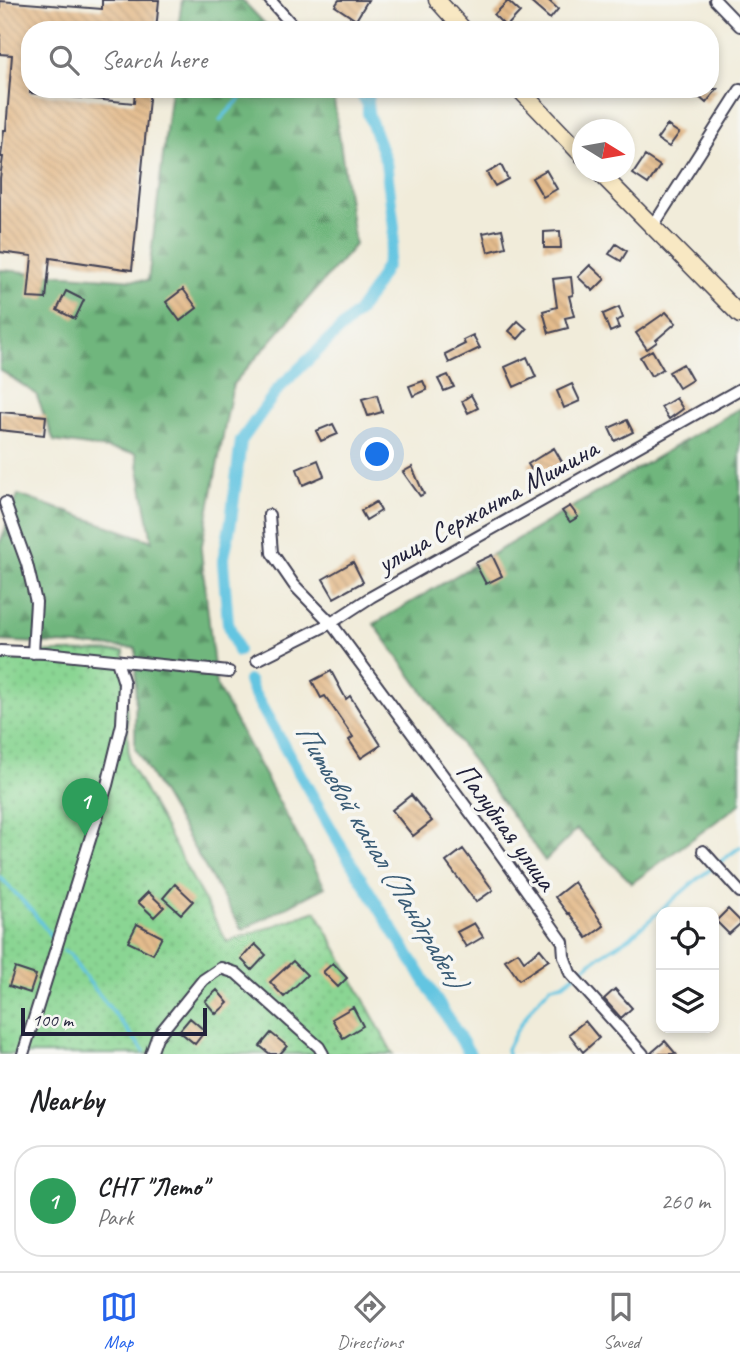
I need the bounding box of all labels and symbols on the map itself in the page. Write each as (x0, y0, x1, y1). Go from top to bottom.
north arrow (572, 119, 635, 182)
street label: улица Сержанта Мишина (369, 429, 606, 582)
your location (360, 437, 394, 471)
water label: Питьевой канал (Ландграбен) (287, 716, 478, 999)
street label: Палубная улица (449, 756, 566, 898)
pin: 1 (62, 778, 108, 836)
scale bar (21, 1005, 206, 1037)

